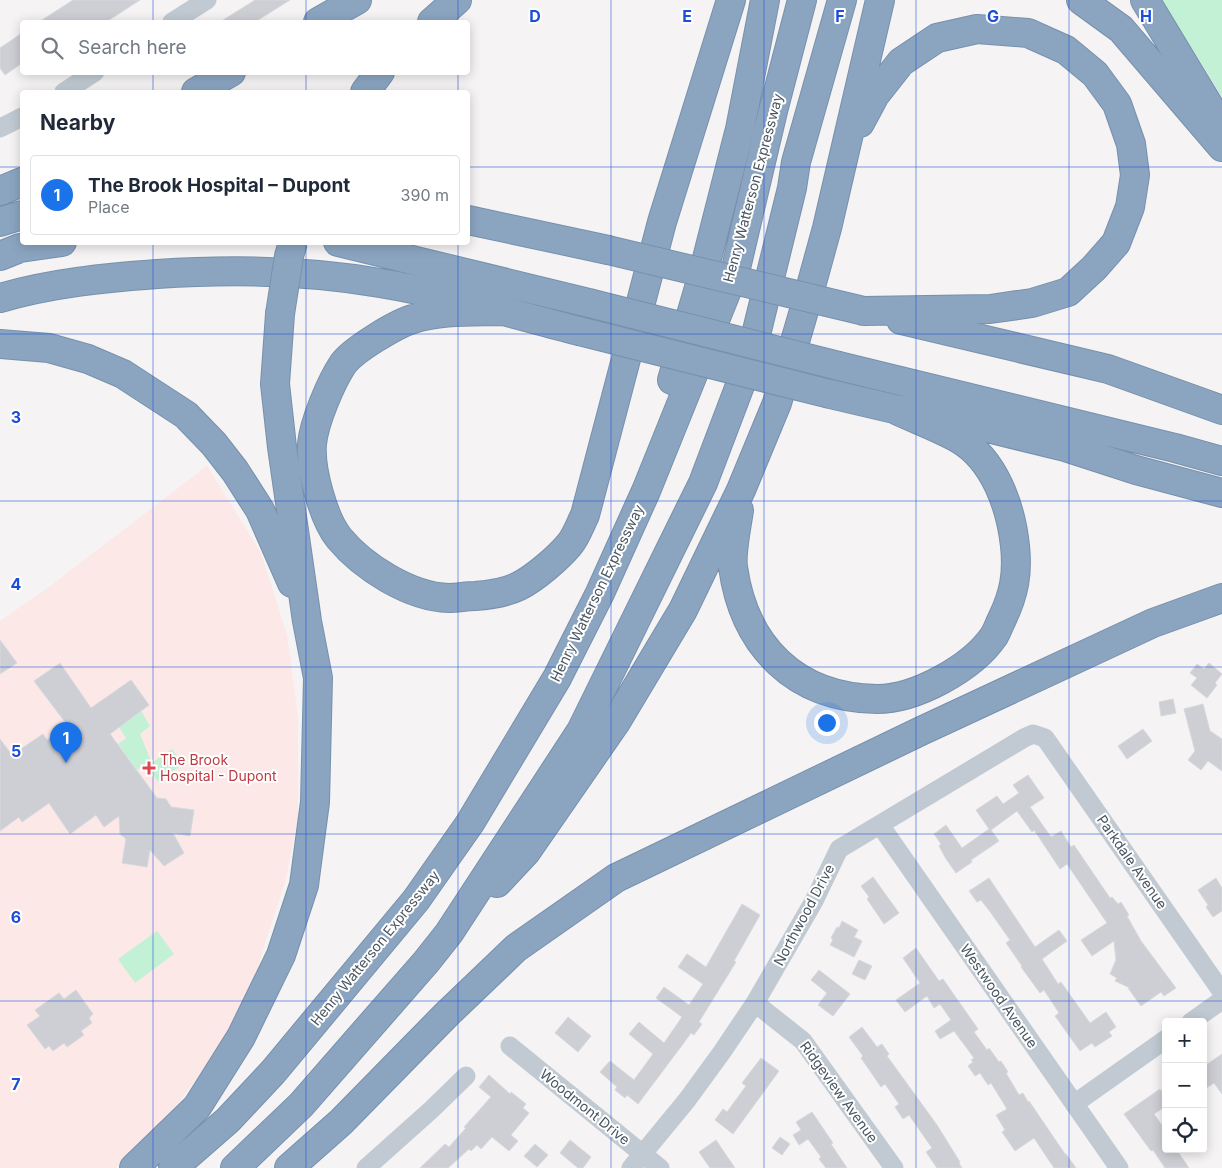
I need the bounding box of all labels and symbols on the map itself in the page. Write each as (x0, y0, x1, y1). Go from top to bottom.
text: D (529, 6, 541, 26)
text: E (682, 6, 692, 26)
text: F (835, 6, 845, 26)
text: G (987, 6, 999, 26)
text: H (1140, 6, 1152, 26)
street label: Henry Watterson Expressway (719, 91, 786, 284)
text: 3 (11, 407, 21, 427)
street label: Henry Watterson Expressway (546, 501, 647, 684)
text: 4 (11, 574, 22, 594)
your location (814, 710, 840, 736)
pin: 1 (50, 722, 82, 763)
text: 5 (11, 741, 21, 761)
place label: The Brook Hospital - Dupont (160, 751, 277, 784)
marker: The Brook Hospital - Dupont (142, 761, 156, 775)
street label: Parkdale Avenue (1094, 811, 1171, 912)
street label: Northwood Drive (770, 861, 837, 968)
street label: Henry Watterson Expressway (307, 867, 443, 1029)
text: 6 (11, 907, 21, 927)
street label: Westwood Avenue (957, 940, 1042, 1051)
street label: Ridgeview Avenue (797, 1038, 882, 1146)
street label: Woodmont Drive (537, 1065, 634, 1148)
text: 7 (11, 1074, 21, 1094)

